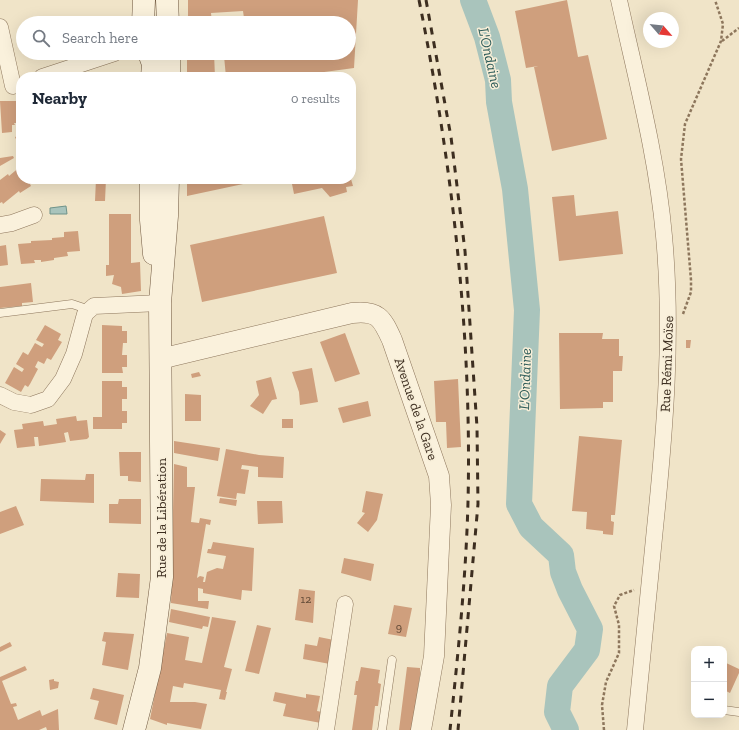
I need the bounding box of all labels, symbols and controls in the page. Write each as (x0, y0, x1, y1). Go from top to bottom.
north arrow (643, 12, 679, 48)
search box (16, 16, 356, 60)
water label: L'Ondaine (474, 26, 506, 90)
icon: search (30, 27, 52, 49)
text: Search here (62, 29, 138, 47)
text: Nearby (32, 88, 87, 108)
text: 0 results (291, 91, 340, 106)
street label: Rue Rémi Moïse (657, 315, 677, 412)
water label: L'Ondaine (515, 348, 535, 410)
street label: Avenue de la Gare (390, 355, 442, 463)
street label: Rue de la Libération (153, 458, 170, 578)
house number: 12 (301, 592, 311, 606)
house number: 9 (396, 620, 402, 634)
map controls (691, 646, 727, 718)
button: + (691, 646, 727, 682)
button: − (691, 682, 727, 718)

